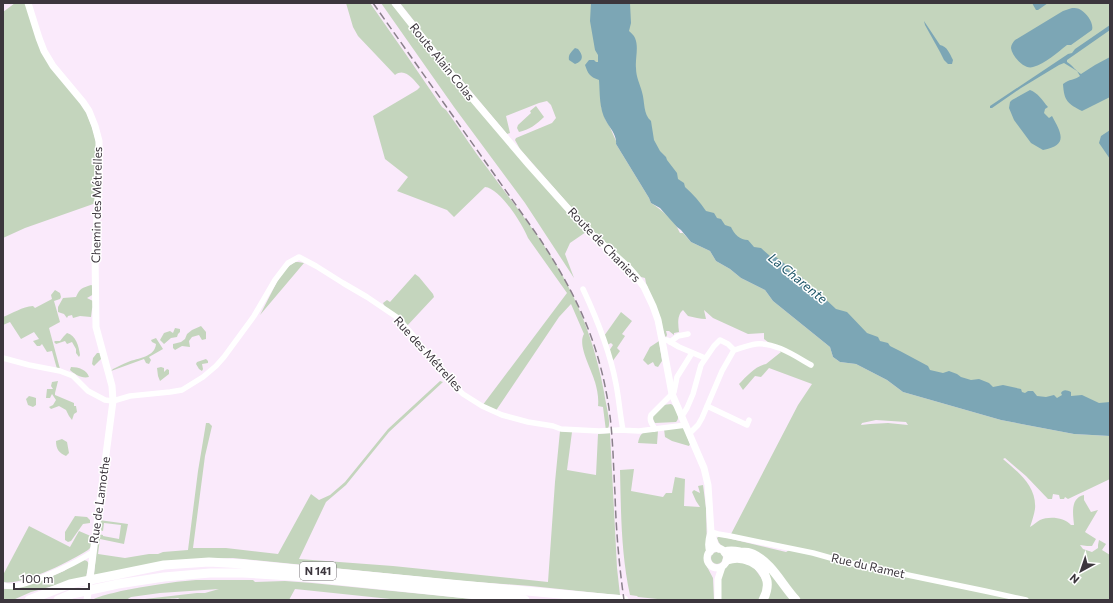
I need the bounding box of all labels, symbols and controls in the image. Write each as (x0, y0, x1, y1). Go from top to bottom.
street label: Route Alain Colas (407, 20, 478, 103)
street label: Chemin des Métrelles (88, 147, 104, 263)
street label: Route de Chaniers (566, 204, 644, 285)
water label: La Charente (765, 249, 831, 307)
street label: Rue des Métrelles (392, 313, 466, 394)
street label: Rue de Lamothe (86, 455, 112, 544)
street label: Rue du Ramet (830, 550, 906, 580)
north arrow (1061, 551, 1101, 591)
road number: N 141 (300, 562, 336, 580)
scale bar (14, 565, 89, 591)
text: 100 m (20, 571, 54, 585)
text: N (1067, 571, 1082, 587)

